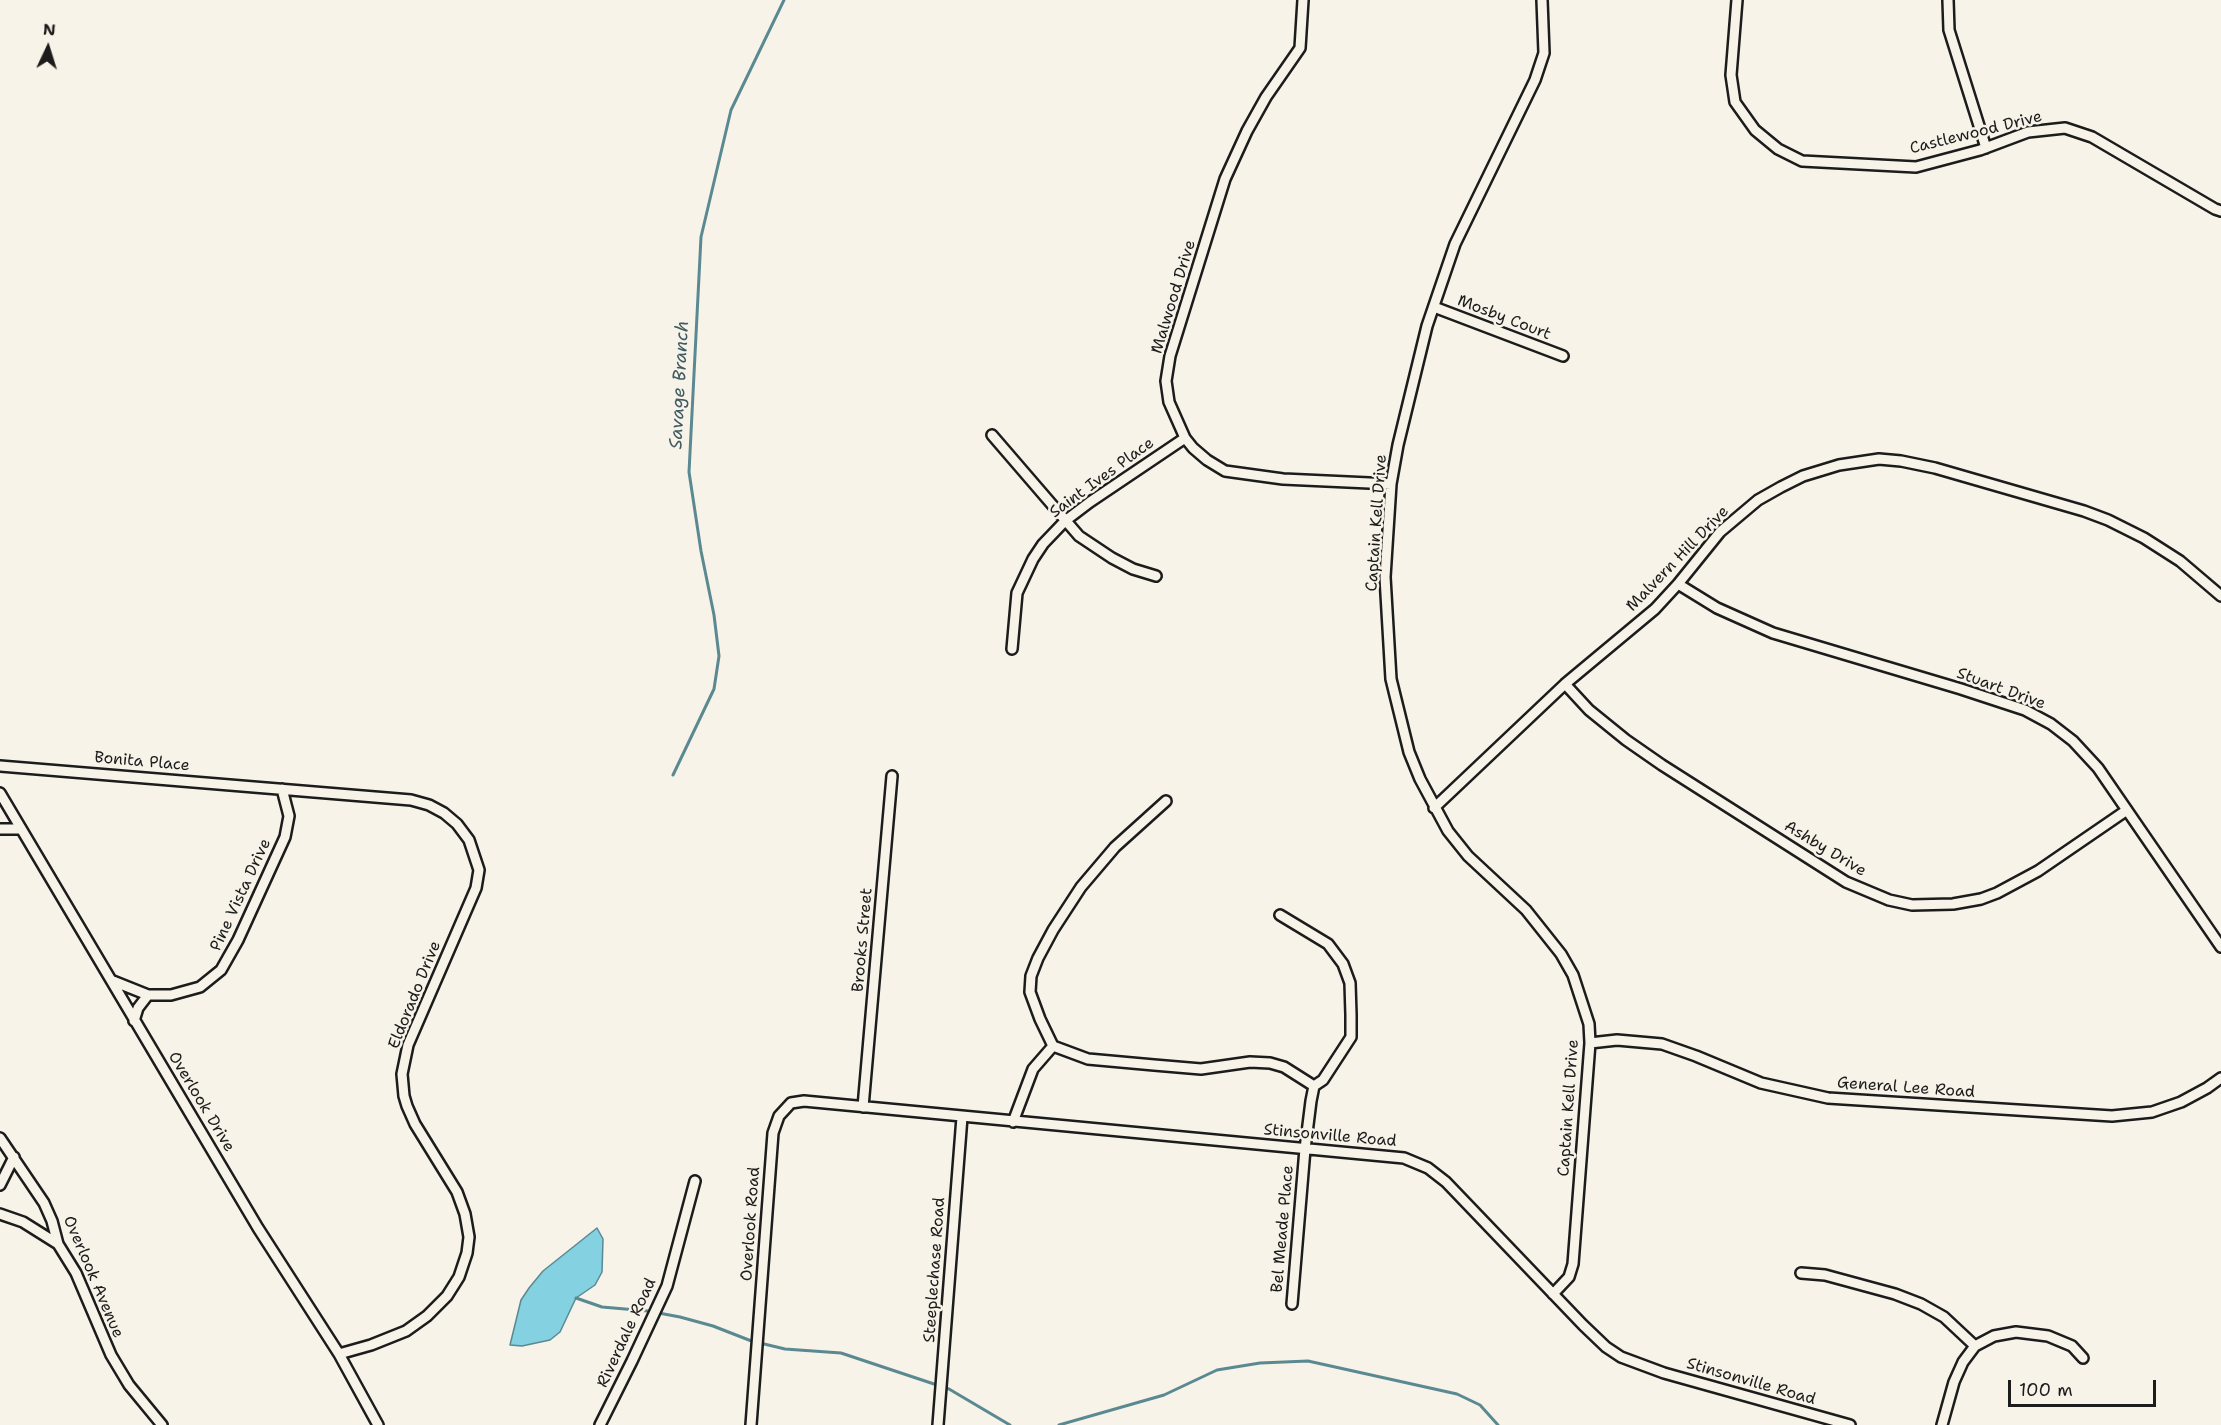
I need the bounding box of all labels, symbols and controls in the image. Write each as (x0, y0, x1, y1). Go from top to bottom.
north arrow (18, 18, 78, 78)
text: N (42, 19, 56, 40)
street label: Castlewood Drive (1908, 107, 2044, 159)
street label: Malwood Drive (1148, 238, 1200, 356)
street label: Mosby Court (1454, 291, 1554, 345)
water label: Savage Branch (666, 320, 694, 450)
street label: Saint Ives Place (1046, 434, 1158, 522)
street label: Captain Kell Drive (1363, 454, 1391, 592)
street label: Malvern Hill Drive (1623, 502, 1733, 616)
street label: Stuart Drive (1954, 664, 2048, 714)
street label: Bonita Place (93, 748, 191, 776)
street label: Ashby Drive (1780, 817, 1870, 881)
street label: Pine Vista Drive (207, 836, 275, 954)
street label: Brooks Street (849, 887, 877, 993)
street label: Eldorado Drive (385, 938, 445, 1052)
street label: Captain Kell Drive (1555, 1039, 1583, 1177)
street label: Overlook Drive (164, 1048, 238, 1156)
street label: General Lee Road (1836, 1074, 1976, 1102)
street label: Stinsonville Road (1263, 1121, 1397, 1151)
street label: Bel Meade Place (1268, 1165, 1298, 1293)
street label: Overlook Road (737, 1166, 765, 1282)
street label: Steeplechase Road (920, 1197, 950, 1343)
street label: Overlook Avenue (59, 1213, 127, 1341)
street label: Riverdale Road (593, 1275, 661, 1391)
street label: Stinsonville Road (1684, 1354, 1818, 1410)
scale bar (2011, 1368, 2160, 1406)
text: 100 m (2019, 1378, 2073, 1402)

